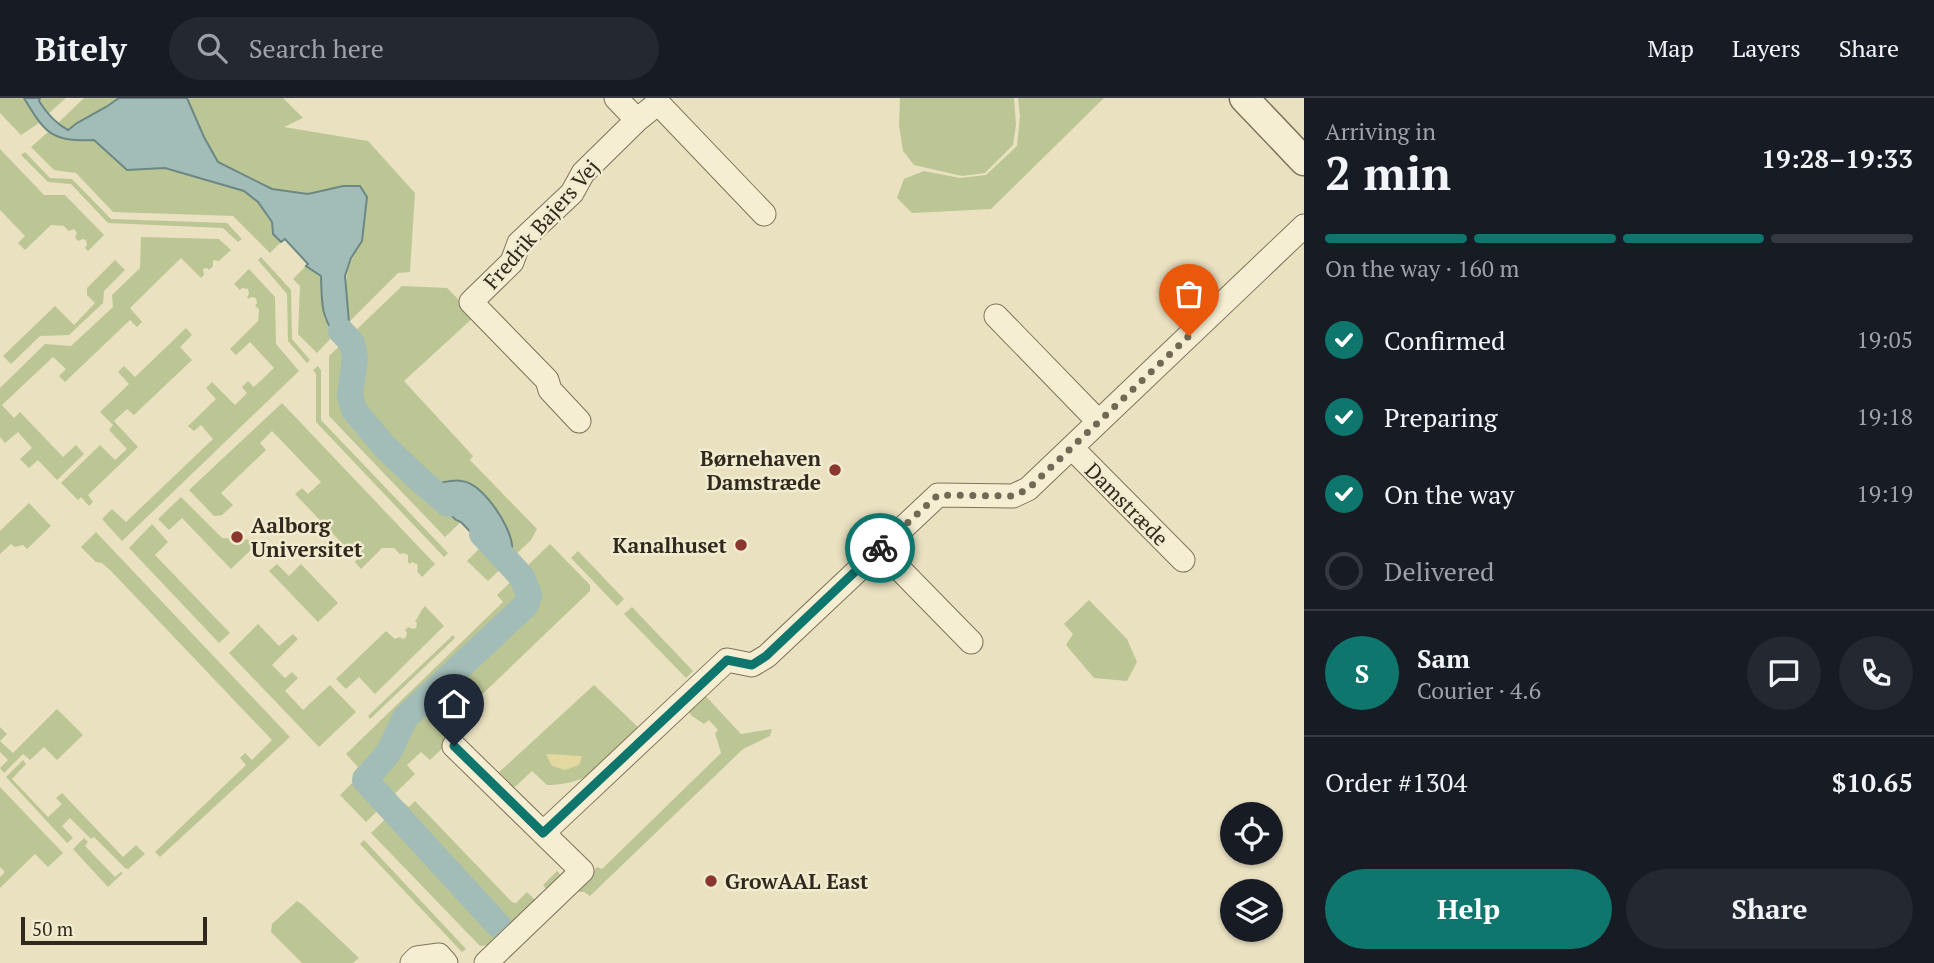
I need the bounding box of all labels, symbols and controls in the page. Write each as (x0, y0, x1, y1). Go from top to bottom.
search box (169, 17, 659, 80)
text: Bitely (35, 27, 127, 70)
icon: search (193, 29, 231, 67)
text: Search here (249, 31, 384, 65)
text: Map (1647, 32, 1694, 64)
text: Layers (1732, 32, 1801, 64)
text: Share (1839, 32, 1899, 64)
text: Arriving in (1325, 116, 1436, 147)
text: 19:28–19:33 (1761, 141, 1913, 175)
text: 2 min (1325, 142, 1451, 203)
street label: Fredrik Bajers Vej (477, 153, 605, 295)
text: On the way · 160 m (1325, 253, 1519, 284)
pin (1159, 264, 1219, 336)
icon: bag (1170, 275, 1208, 313)
icon: check (1325, 321, 1363, 359)
text: Confirmed (1384, 323, 1505, 357)
text: 19:05 (1856, 324, 1913, 355)
icon: check (1325, 398, 1363, 436)
text: Preparing (1384, 400, 1497, 434)
text: 19:18 (1856, 401, 1913, 432)
place label: Børnehaven Damstræde (700, 444, 821, 496)
street label: Damstræde (1079, 456, 1175, 552)
marker: Børnehaven Damstræde (827, 462, 843, 478)
icon: check (1325, 475, 1363, 513)
text: On the way (1384, 477, 1515, 511)
text: 19:19 (1856, 478, 1913, 509)
place label: Aalborg Universitet (251, 511, 363, 563)
courier (845, 513, 915, 583)
marker: Aalborg Universitet (229, 529, 245, 545)
icon: bike (861, 529, 899, 567)
place label: Kanalhuset (613, 531, 728, 559)
marker: Kanalhuset (733, 537, 749, 553)
text: Delivered (1384, 554, 1494, 588)
button: chat (1747, 636, 1821, 710)
button: phone (1839, 636, 1913, 710)
text: Sam (1417, 641, 1470, 675)
text: S (1355, 656, 1369, 690)
pin (424, 674, 484, 746)
text: Courier · 4.6 (1417, 675, 1541, 706)
icon: home (435, 685, 473, 723)
text: Order #1304 (1325, 765, 1467, 799)
text: $10.65 (1832, 765, 1913, 799)
map controls (1220, 802, 1283, 942)
button: locate (1220, 802, 1283, 865)
place label: GrowAAL East (725, 867, 869, 895)
button: Help (1325, 869, 1612, 949)
button: Share (1626, 869, 1913, 949)
marker: GrowAAL East (703, 873, 719, 889)
button: layers (1220, 879, 1283, 942)
scale bar (21, 914, 206, 946)
text: 50 m (32, 916, 73, 941)

